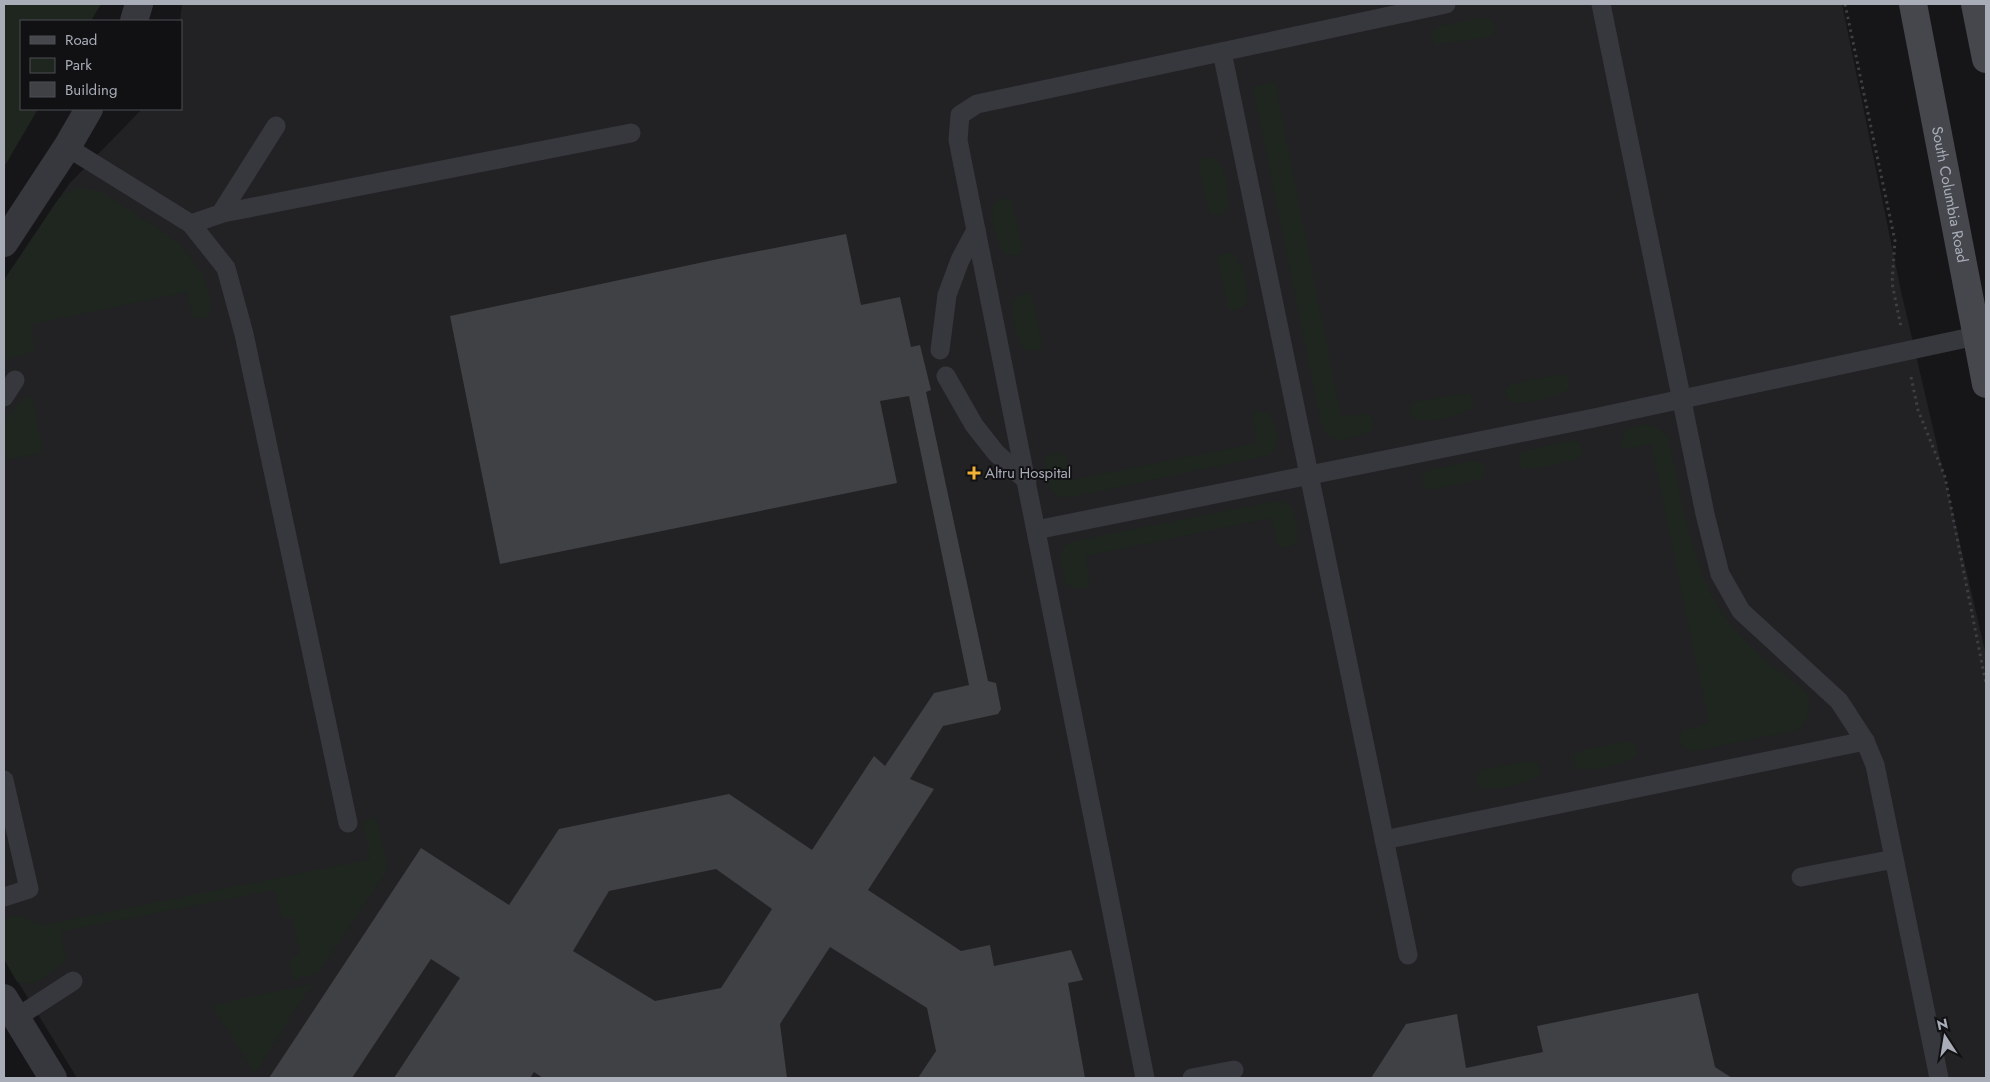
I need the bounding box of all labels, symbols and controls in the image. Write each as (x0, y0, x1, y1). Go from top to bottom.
legend (20, 20, 182, 110)
text: Road (65, 29, 97, 51)
text: Park (65, 54, 92, 76)
text: Building (65, 79, 117, 101)
street label: South Columbia Road (1926, 124, 1973, 265)
place label: Altru Hospital (985, 462, 1071, 484)
marker: Altru Hospital (967, 466, 981, 480)
north arrow (1920, 1012, 1970, 1062)
text: N (1935, 1013, 1950, 1035)

